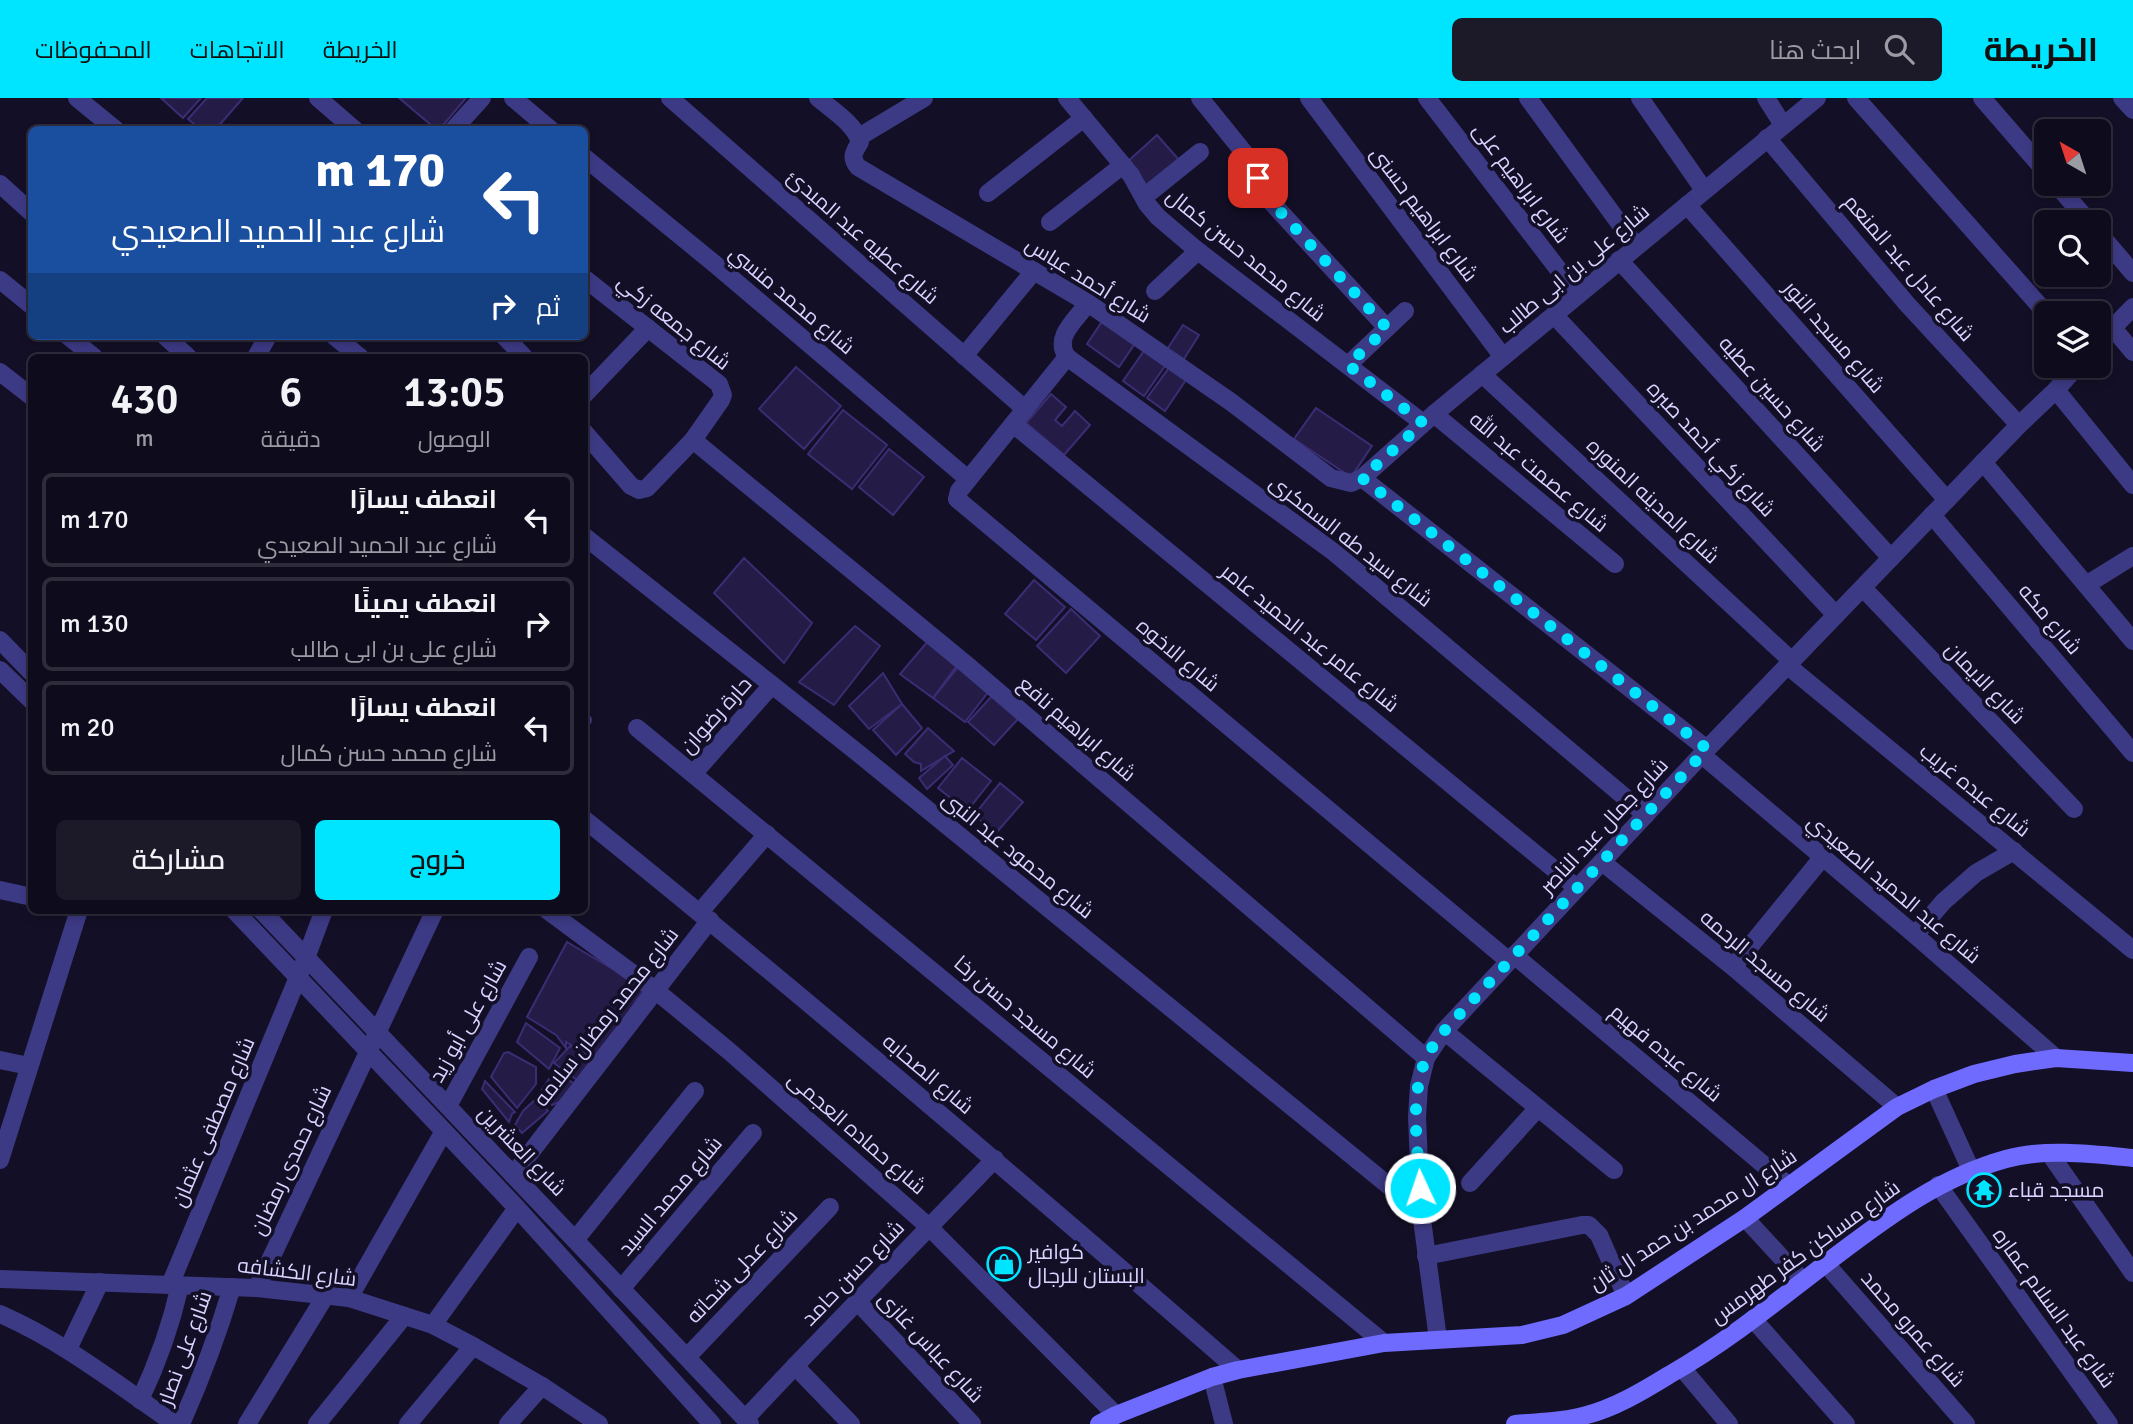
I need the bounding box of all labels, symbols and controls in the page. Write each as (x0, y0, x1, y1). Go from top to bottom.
search box (1452, 18, 1942, 81)
icon: search (1880, 30, 1918, 68)
text: الخريطة (1984, 30, 2098, 71)
text: المحفوظات (35, 35, 152, 65)
text: الاتجاهات (190, 35, 285, 65)
text: الخريطة (323, 35, 398, 65)
text: ابحث هنا (1769, 35, 1862, 67)
street label: شارع ابراهيم على (1466, 118, 1575, 249)
north arrow (2034, 119, 2110, 196)
map controls (2034, 119, 2111, 378)
text: 170 m (315, 140, 445, 200)
street label: شارع ابراهيم حسنى (1364, 141, 1483, 287)
pin (1228, 148, 1288, 208)
icon: left (469, 154, 560, 245)
icon: arrive (1239, 159, 1277, 197)
street label: شارع عطيه عبد المبدئ (781, 164, 944, 311)
street label: شارع محمد حسن كمال (1160, 183, 1331, 328)
street label: شارع عادل عبد المنعم (1837, 189, 1980, 347)
street label: شارع على بن ابى طالب (1493, 198, 1655, 340)
button: search (2034, 210, 2111, 287)
text: شارع عبد الحميد الصعيدي (111, 212, 445, 251)
street label: شارع أحمد عباس (1020, 231, 1155, 330)
street label: شارع محمد منسي (723, 240, 860, 362)
street label: شارع جمعه زكي (610, 268, 736, 378)
street label: شارع مسجد النور (1777, 275, 1890, 399)
icon: right (484, 287, 522, 325)
text: ثم (536, 292, 560, 324)
button: layers (2034, 301, 2111, 378)
street label: شارع حسين عطيه (1712, 331, 1831, 458)
text: 6 (279, 367, 302, 418)
text: 13:05 (403, 367, 506, 418)
text: 430 (110, 374, 178, 425)
street label: شارع زكي أحمد صبره (1639, 376, 1781, 524)
street label: شارع عصمت عبد الله (1463, 405, 1615, 539)
text: m (135, 424, 154, 453)
text: دقيقة (261, 425, 321, 454)
text: الوصول (418, 425, 491, 454)
street label: شارع المدينه المنوره (1580, 433, 1725, 570)
street label: شارع سيد طه السمكرى (1264, 469, 1438, 613)
text: انعطف يسارًا (349, 484, 497, 516)
icon: left (518, 501, 556, 539)
text: 170 m (60, 504, 129, 536)
text: شارع عبد الحميد الصعيدي (257, 531, 497, 560)
street label: شارع عامر عبد الحميد عامر (1214, 558, 1404, 719)
street label: شارع مكه (2012, 578, 2087, 660)
text: انعطف يمينًا (353, 588, 497, 620)
icon: right (518, 605, 556, 643)
text: 130 m (60, 608, 129, 640)
street label: شارع الاخوه (1130, 613, 1225, 698)
text: شارع على بن ابى طالب (291, 635, 497, 664)
street label: شارع الايمان (1939, 636, 2031, 730)
street label: حارة رضوان (675, 671, 757, 759)
street label: شارع ابراهيم نافع (1012, 671, 1141, 788)
text: انعطف يسارًا (349, 692, 497, 724)
icon: left (518, 709, 556, 747)
text: 20 m (60, 712, 115, 744)
street label: شارع عبده غريب (1914, 737, 2036, 843)
text: شارع محمد حسن كمال (281, 739, 497, 768)
street label: شارع جمال عبد الناصر (1533, 752, 1675, 901)
street label: شارع محمود عبد النبى (936, 786, 1099, 925)
street label: شارع عبد الحميد الصعيدي (1800, 809, 1986, 972)
button: مشاركة (56, 820, 301, 900)
button: خروج (315, 820, 560, 900)
street label: شارع مسجد الرحمه (1694, 904, 1835, 1028)
street label: شارع محمد رمضان سلامه (528, 922, 685, 1112)
street label: شارع مسجد حسن رخا (948, 950, 1101, 1085)
street label: شارع على أبو زيد (424, 955, 513, 1087)
street label: شارع عبده فهيم (1604, 998, 1727, 1108)
street label: شارع الصحابه (876, 1028, 979, 1120)
street label: شارع مصطفى عثمان (165, 1033, 261, 1211)
street label: شارع حماده العجمى (782, 1066, 931, 1201)
street label: شارع حمدى رمضان (245, 1081, 338, 1240)
street label: شارع العشرين (472, 1100, 572, 1202)
street label: شارع محمد السيد (612, 1131, 728, 1262)
street label: شارع ال محمد بن حمد ال ثان (1584, 1143, 1802, 1298)
position arrow (1383, 1151, 1457, 1225)
temple icon: مسجد قباء (1965, 1171, 2003, 1209)
street label: شارع مساكن كفر طهرمس (1705, 1174, 1906, 1330)
place label: مسجد قباء (2008, 1177, 2105, 1203)
street label: شارع عدلى شحاته (681, 1203, 804, 1329)
street label: شارع حسن حامد (796, 1215, 910, 1332)
street label: شارع عبد السلام عماره (1986, 1223, 2121, 1394)
place label: كوافير البستان للرجال (1027, 1239, 1145, 1289)
shop icon: كوافير البستان للرجال (985, 1245, 1023, 1283)
street label: شارع الكشافه (236, 1252, 358, 1293)
street label: شارع عمرو محمد (1855, 1265, 1971, 1393)
street label: شارع عباس غازى (872, 1286, 989, 1409)
street label: شارع على نصار (152, 1287, 219, 1410)

